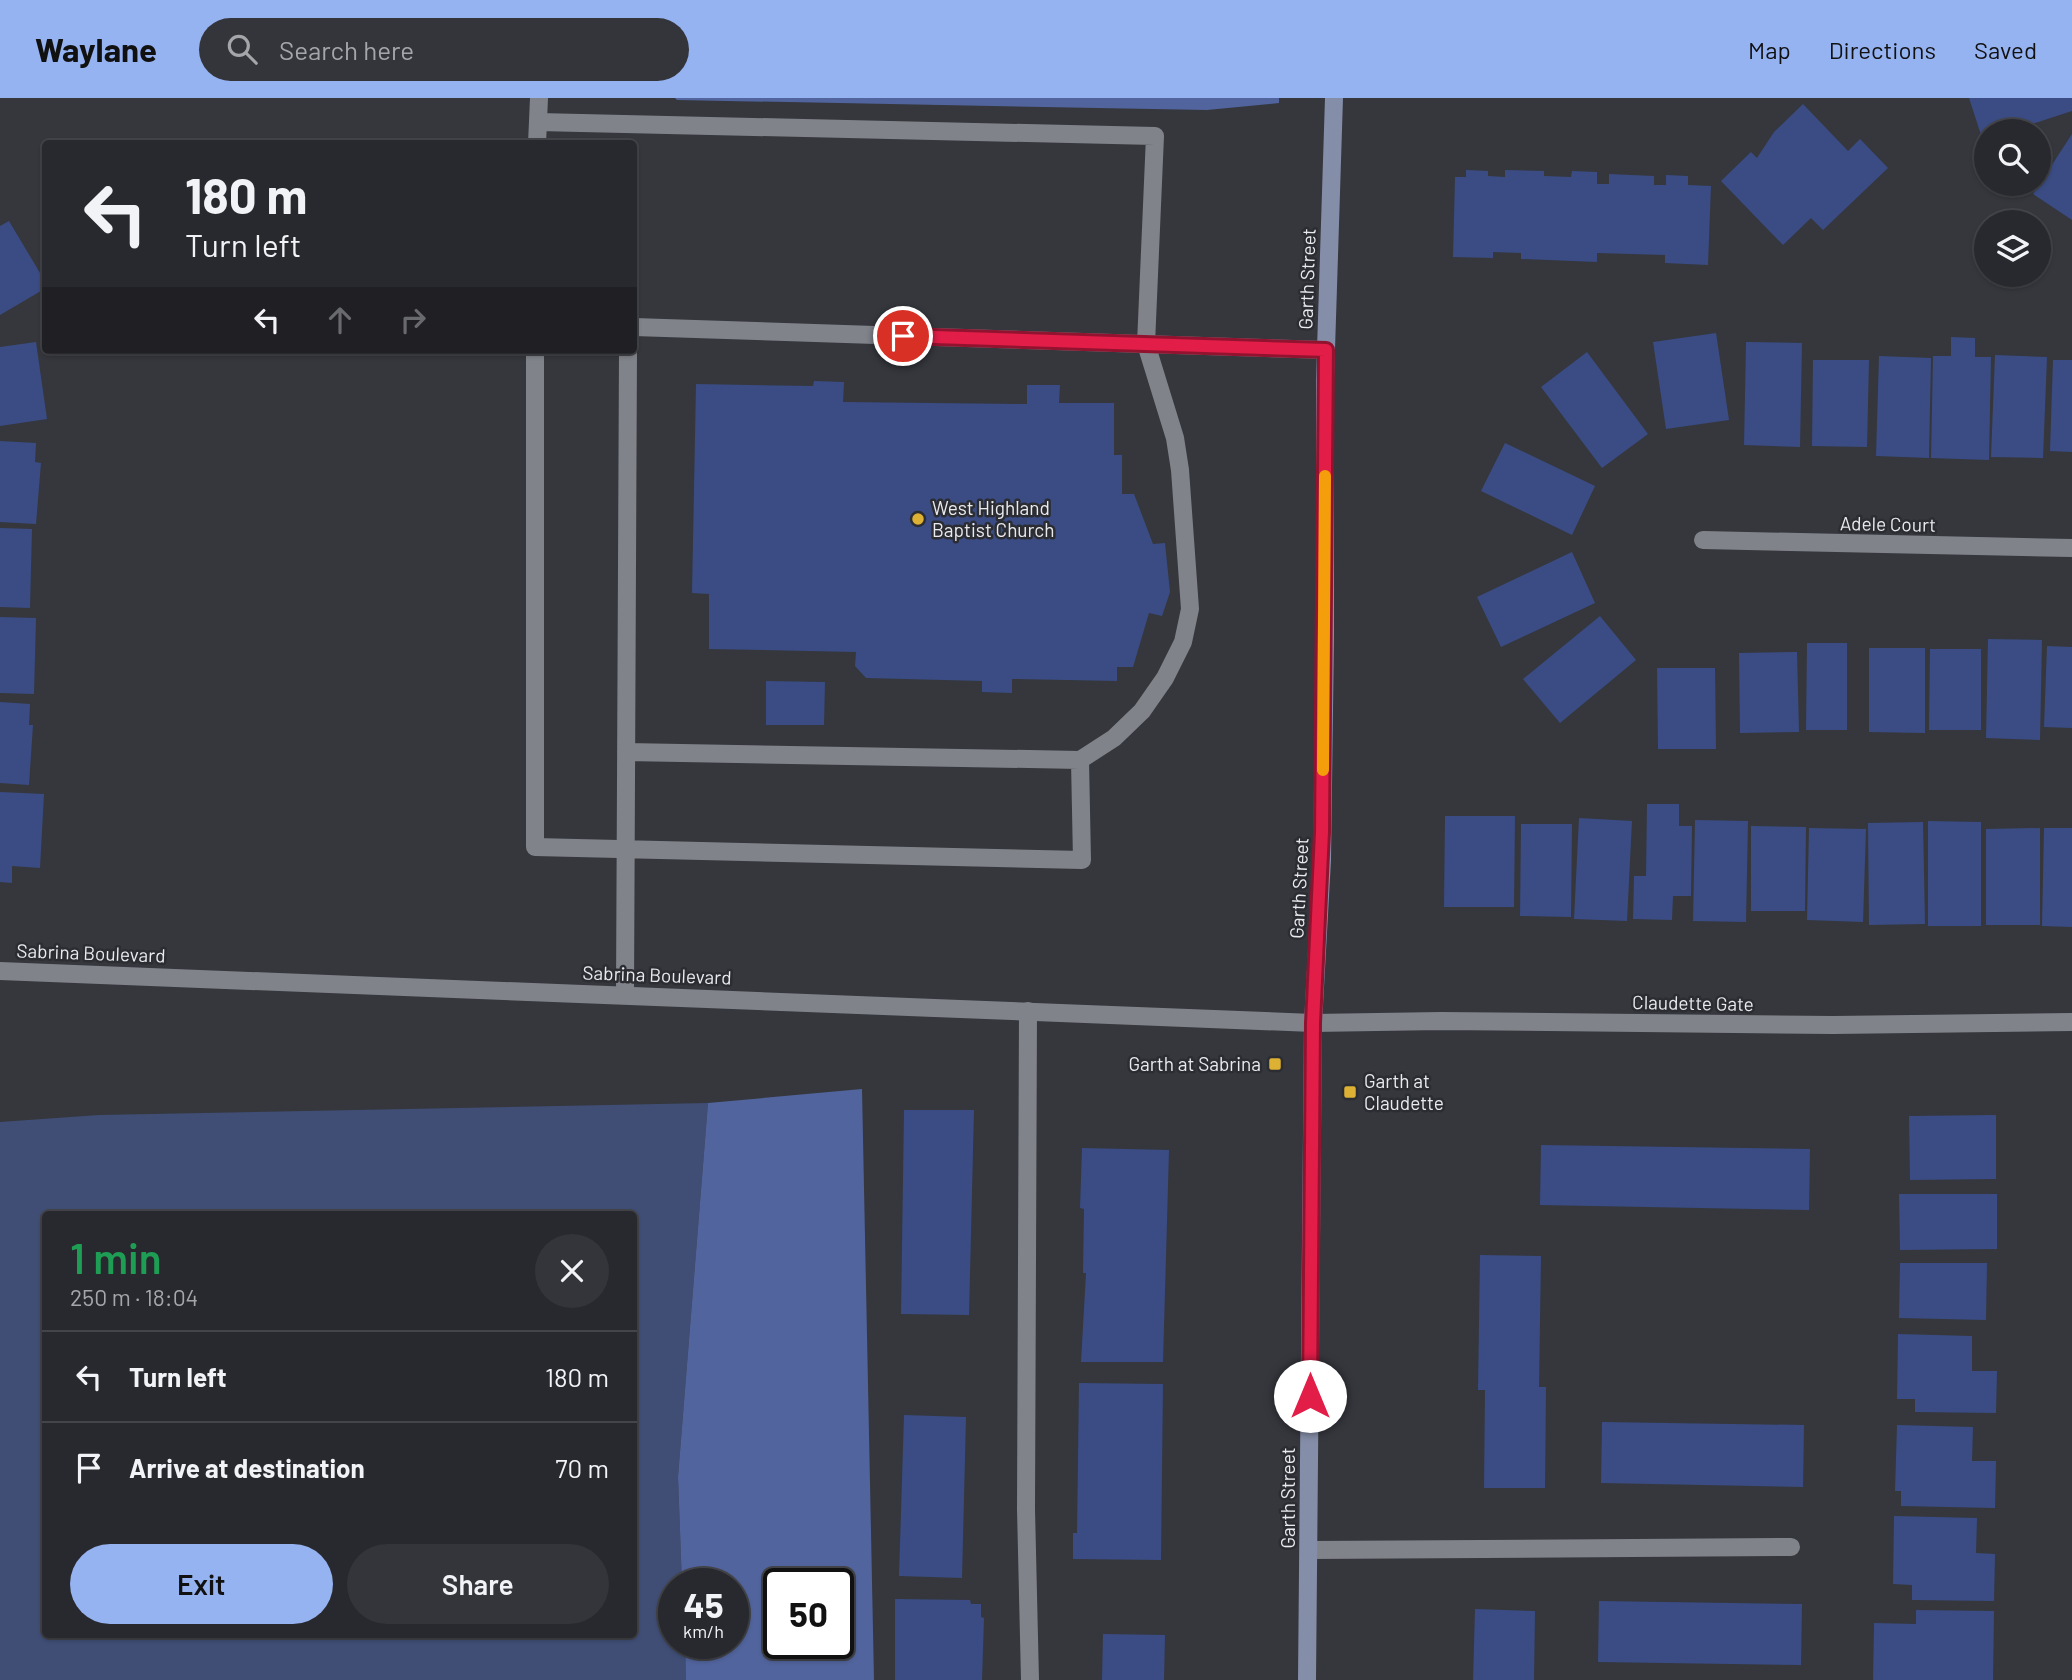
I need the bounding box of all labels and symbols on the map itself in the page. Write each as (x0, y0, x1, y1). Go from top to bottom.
street label: Garth Street (1293, 228, 1320, 330)
pin (873, 306, 933, 366)
place label: West Highland Baptist Church (932, 496, 1055, 541)
marker: West Highland Baptist Church (910, 511, 926, 527)
street label: Adele Court (1840, 511, 1936, 536)
street label: Garth Street (1284, 837, 1313, 939)
street label: Sabrina Boulevard (16, 938, 166, 967)
street label: Sabrina Boulevard (582, 960, 732, 989)
street label: Claudette Gate (1632, 990, 1754, 1015)
place label: Garth at Sabrina (1128, 1052, 1261, 1075)
marker: Garth at Sabrina (1267, 1056, 1283, 1072)
place label: Garth at Claudette (1364, 1069, 1444, 1114)
marker: Garth at Claudette (1342, 1084, 1358, 1100)
position arrow (1273, 1359, 1347, 1433)
street label: Garth Street (1276, 1447, 1299, 1549)
speed limit sign: 50 (763, 1568, 854, 1659)

